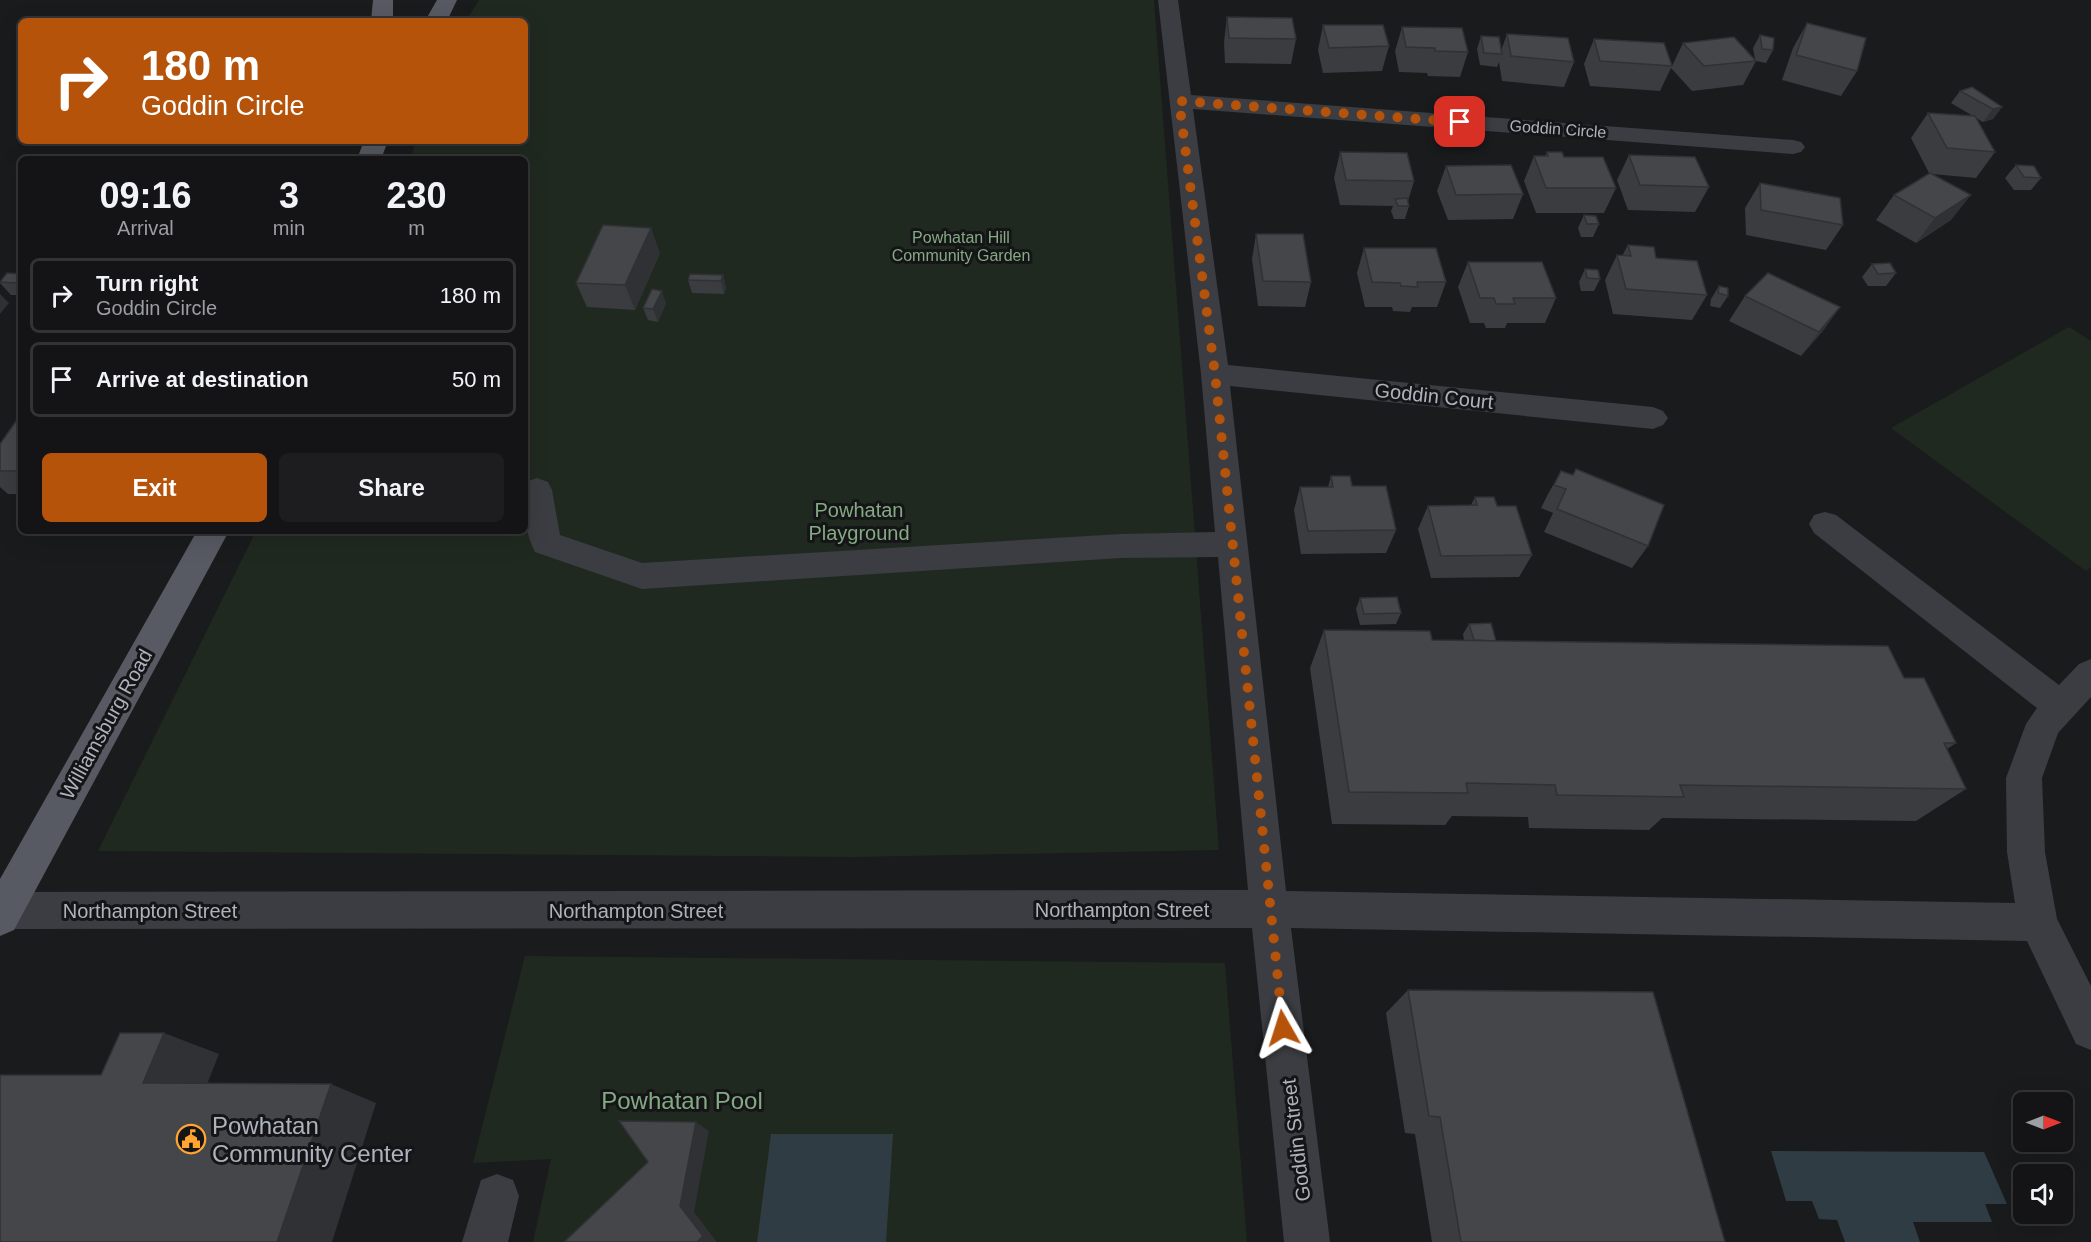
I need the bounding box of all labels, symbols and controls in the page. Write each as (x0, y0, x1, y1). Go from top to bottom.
icon: right (42, 42, 120, 120)
text: 180 m (141, 42, 260, 89)
text: Goddin Circle (141, 91, 305, 121)
pin (1434, 96, 1485, 147)
icon: arrive (1443, 105, 1476, 138)
street label: Goddin Circle (1509, 117, 1607, 141)
text: 09:16 (99, 175, 191, 216)
text: 3 (279, 175, 299, 216)
text: 230 (386, 175, 447, 216)
text: Arrival (117, 217, 174, 239)
text: min (273, 217, 305, 239)
text: m (408, 217, 425, 239)
park label: Powhatan Hill Community Garden (892, 229, 1030, 264)
text: Turn right (96, 271, 198, 296)
icon: right (45, 279, 78, 312)
text: 180 m (440, 283, 501, 308)
text: Goddin Circle (96, 297, 217, 319)
icon: arrive (45, 363, 78, 396)
text: Arrive at destination (96, 367, 309, 392)
text: 50 m (452, 367, 501, 392)
street label: Goddin Court (1374, 379, 1495, 413)
button: Exit (42, 453, 267, 522)
button: Share (279, 453, 504, 522)
park label: Powhatan Playground (808, 499, 910, 544)
street label: Williamsburg Road (56, 645, 156, 803)
street label: Northampton Street (1035, 899, 1210, 921)
street label: Northampton Street (63, 900, 238, 922)
street label: Northampton Street (549, 900, 724, 922)
position arrow (1251, 996, 1315, 1060)
street label: Goddin Street (1278, 1077, 1314, 1203)
park label: Powhatan Pool (601, 1087, 763, 1114)
north arrow (2013, 1092, 2073, 1152)
map controls (2013, 1092, 2073, 1224)
place label: Powhatan Community Center (212, 1112, 412, 1167)
public building icon: Powhatan Community Center (175, 1123, 207, 1155)
button: sound (2013, 1164, 2073, 1224)

